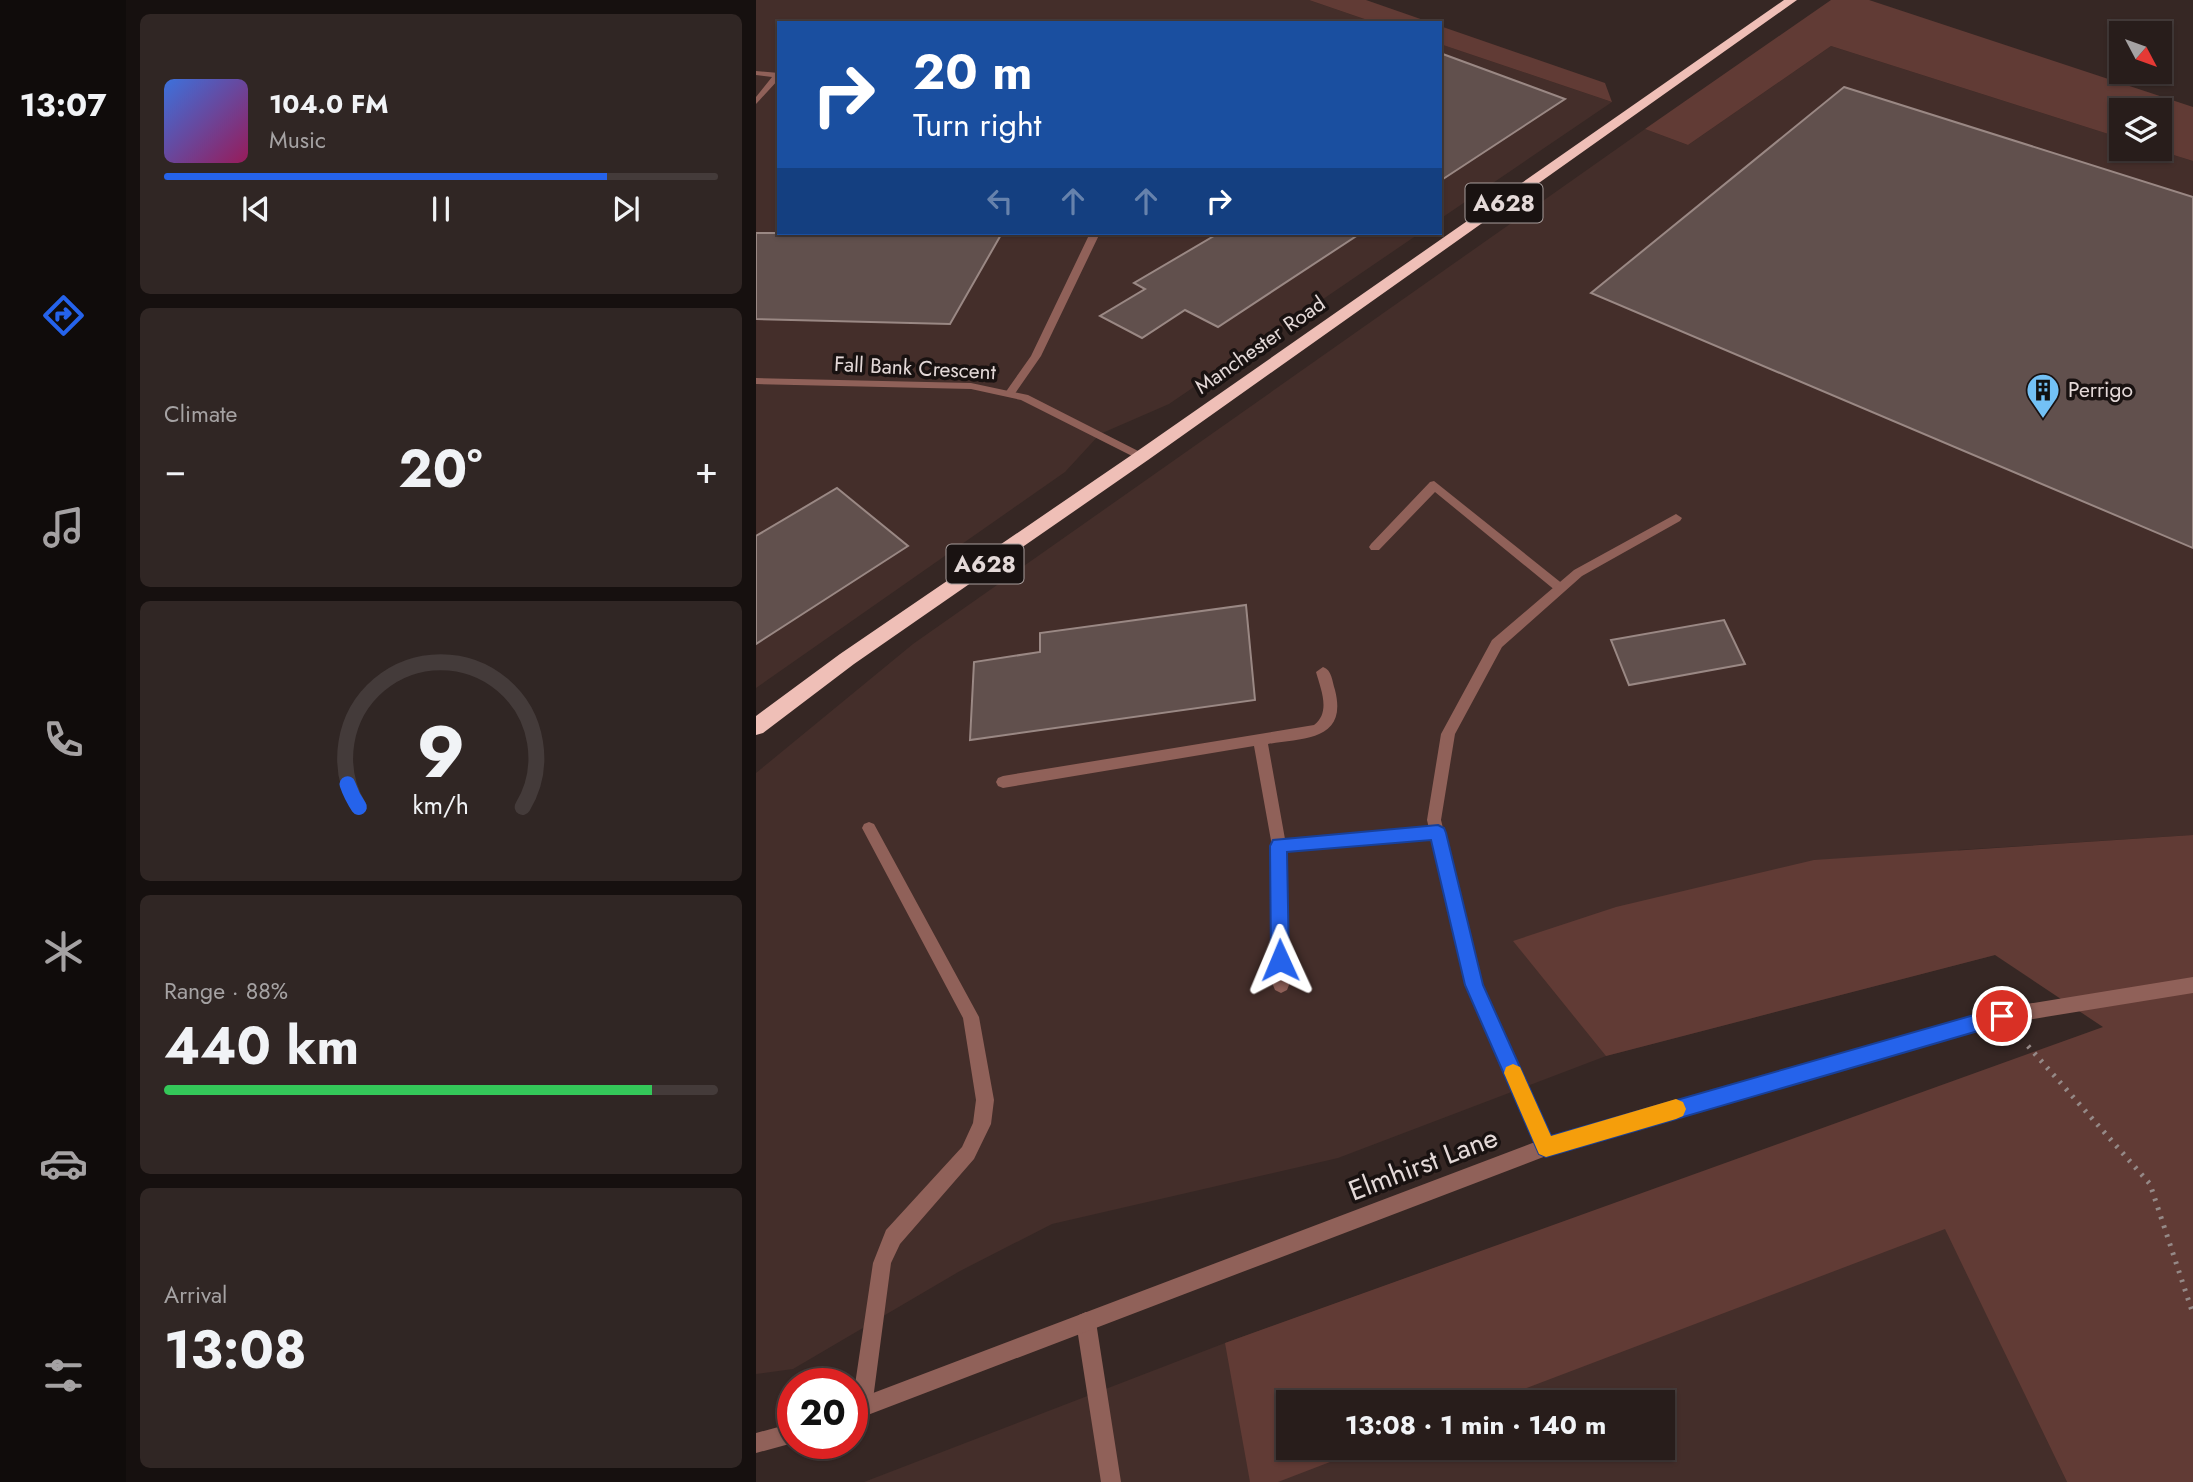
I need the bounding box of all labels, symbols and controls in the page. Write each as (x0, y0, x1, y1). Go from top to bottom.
north arrow (2109, 21, 2172, 84)
map controls (2109, 21, 2172, 161)
text: 20 m (913, 37, 1032, 107)
icon: right (798, 49, 889, 140)
text: 13:07 (20, 82, 106, 128)
text: 104.0 FM (269, 85, 389, 123)
button: layers (2109, 98, 2172, 161)
text: Turn right (913, 102, 1042, 148)
text: Music (269, 123, 326, 157)
icon: left (981, 182, 1019, 220)
icon: ahead (1054, 182, 1092, 220)
icon: ahead (1127, 182, 1165, 220)
icon: right (1200, 182, 1238, 220)
road number: A628 (1466, 184, 1542, 222)
icon: previous (237, 190, 275, 228)
icon: pause (422, 190, 460, 228)
icon: next (607, 190, 645, 228)
street label: Manchester Road (1189, 289, 1331, 401)
icon: directions (39, 291, 88, 340)
street label: Fall Bank Crescent (833, 349, 997, 387)
building icon: Perrigo (2024, 371, 2062, 420)
place label: Perrigo (2068, 375, 2133, 405)
text: Climate (164, 397, 237, 431)
text: 20° (399, 431, 483, 507)
text: − (164, 442, 186, 497)
text: + (695, 442, 718, 497)
icon: music (39, 503, 88, 552)
road number: A628 (946, 544, 1024, 584)
text: 9 (417, 699, 465, 804)
icon: phone (39, 715, 88, 764)
text: km/h (413, 787, 469, 823)
position arrow (1243, 923, 1317, 997)
icon: climate (39, 927, 88, 976)
text: Range · 88% (164, 974, 288, 1008)
pin (1972, 986, 2032, 1046)
icon: arrive (1983, 997, 2021, 1035)
text: 440 km (164, 1008, 359, 1084)
street label: Elmhirst Lane (1342, 1117, 1504, 1211)
icon: car (39, 1139, 88, 1188)
text: Arrival (164, 1278, 227, 1312)
text: 13:08 (164, 1312, 307, 1388)
icon: filters (39, 1351, 88, 1400)
speed limit sign: 20 (777, 1368, 868, 1459)
text: 13:08 · 1 min · 140 m (1345, 1406, 1606, 1444)

